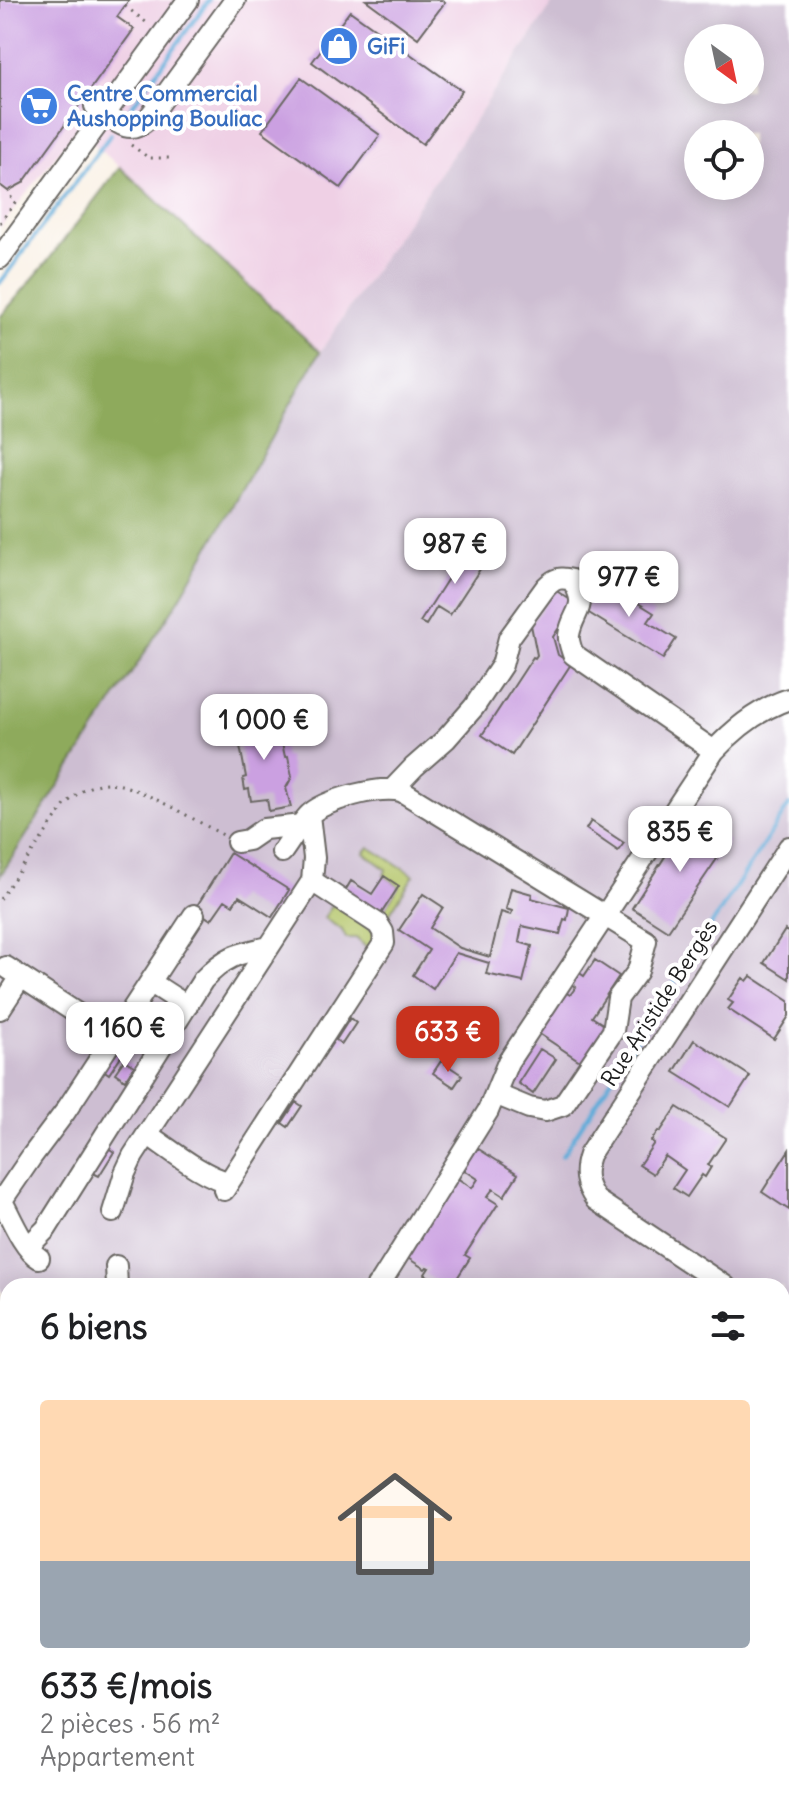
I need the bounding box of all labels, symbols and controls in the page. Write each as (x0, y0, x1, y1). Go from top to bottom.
north arrow (684, 24, 764, 104)
map controls (684, 24, 764, 200)
shop icon: GiFi (318, 25, 360, 67)
place label: GiFi (367, 32, 405, 60)
place label: Centre Commercial Aushopping Bouliac (67, 79, 262, 132)
supermarket icon: Centre Commercial Aushopping Bouliac (18, 85, 60, 127)
button: locate (684, 120, 764, 200)
pin: 987 € (399, 518, 511, 586)
text: 987 € (422, 527, 488, 560)
pin: 977 € (573, 551, 685, 619)
text: 977 € (597, 560, 661, 593)
pin: 1 000 € (190, 694, 338, 762)
text: 1 000 € (219, 703, 309, 736)
pin: 835 € (624, 806, 736, 874)
text: 835 € (646, 815, 714, 848)
street label: Rue Aristide Bergès (595, 914, 723, 1092)
pin: 1 160 € (51, 1002, 199, 1070)
pin: 633 € (392, 1006, 504, 1074)
text: 1 160 € (84, 1011, 166, 1044)
text: 633 € (414, 1015, 482, 1048)
icon: filters (706, 1304, 750, 1348)
text: 6 biens (40, 1305, 148, 1348)
icon: home (323, 1452, 467, 1596)
text: 633 €/mois (40, 1664, 212, 1707)
text: 2 pièces · 56 m² (40, 1707, 221, 1740)
text: Appartement (40, 1740, 195, 1773)

